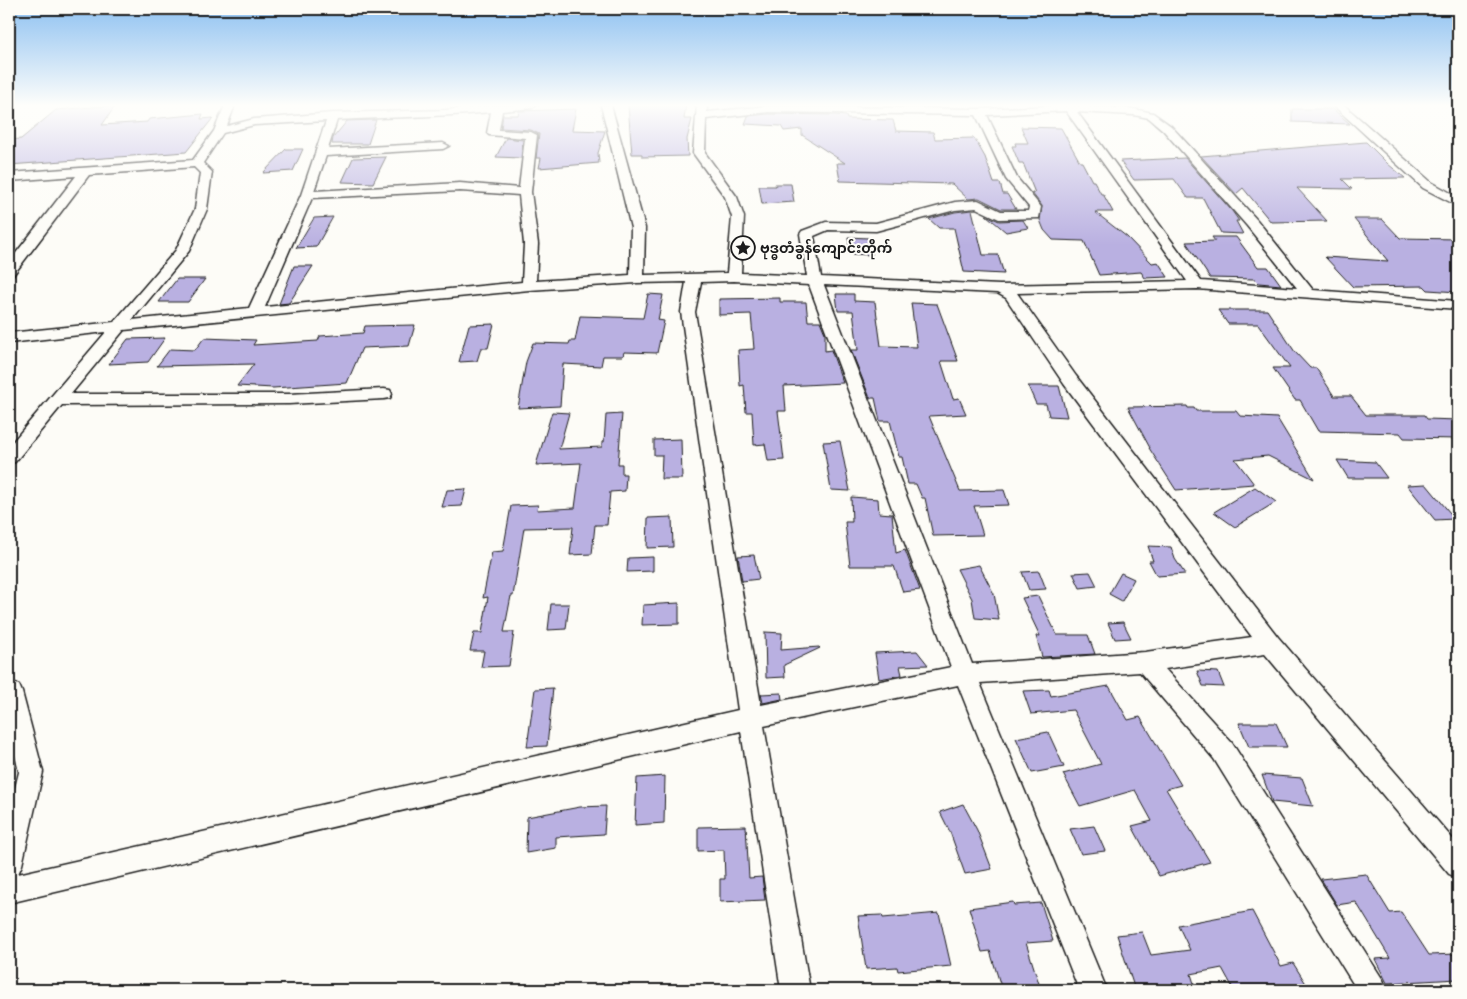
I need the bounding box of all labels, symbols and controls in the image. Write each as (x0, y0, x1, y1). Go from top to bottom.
place icon: ဗုဒ္ဓတံခွန်ကျောင်းတိုက် (730, 235, 756, 261)
place label: ဗုဒ္ဓတံခွန်ကျောင်းတိုက် (760, 237, 892, 260)

